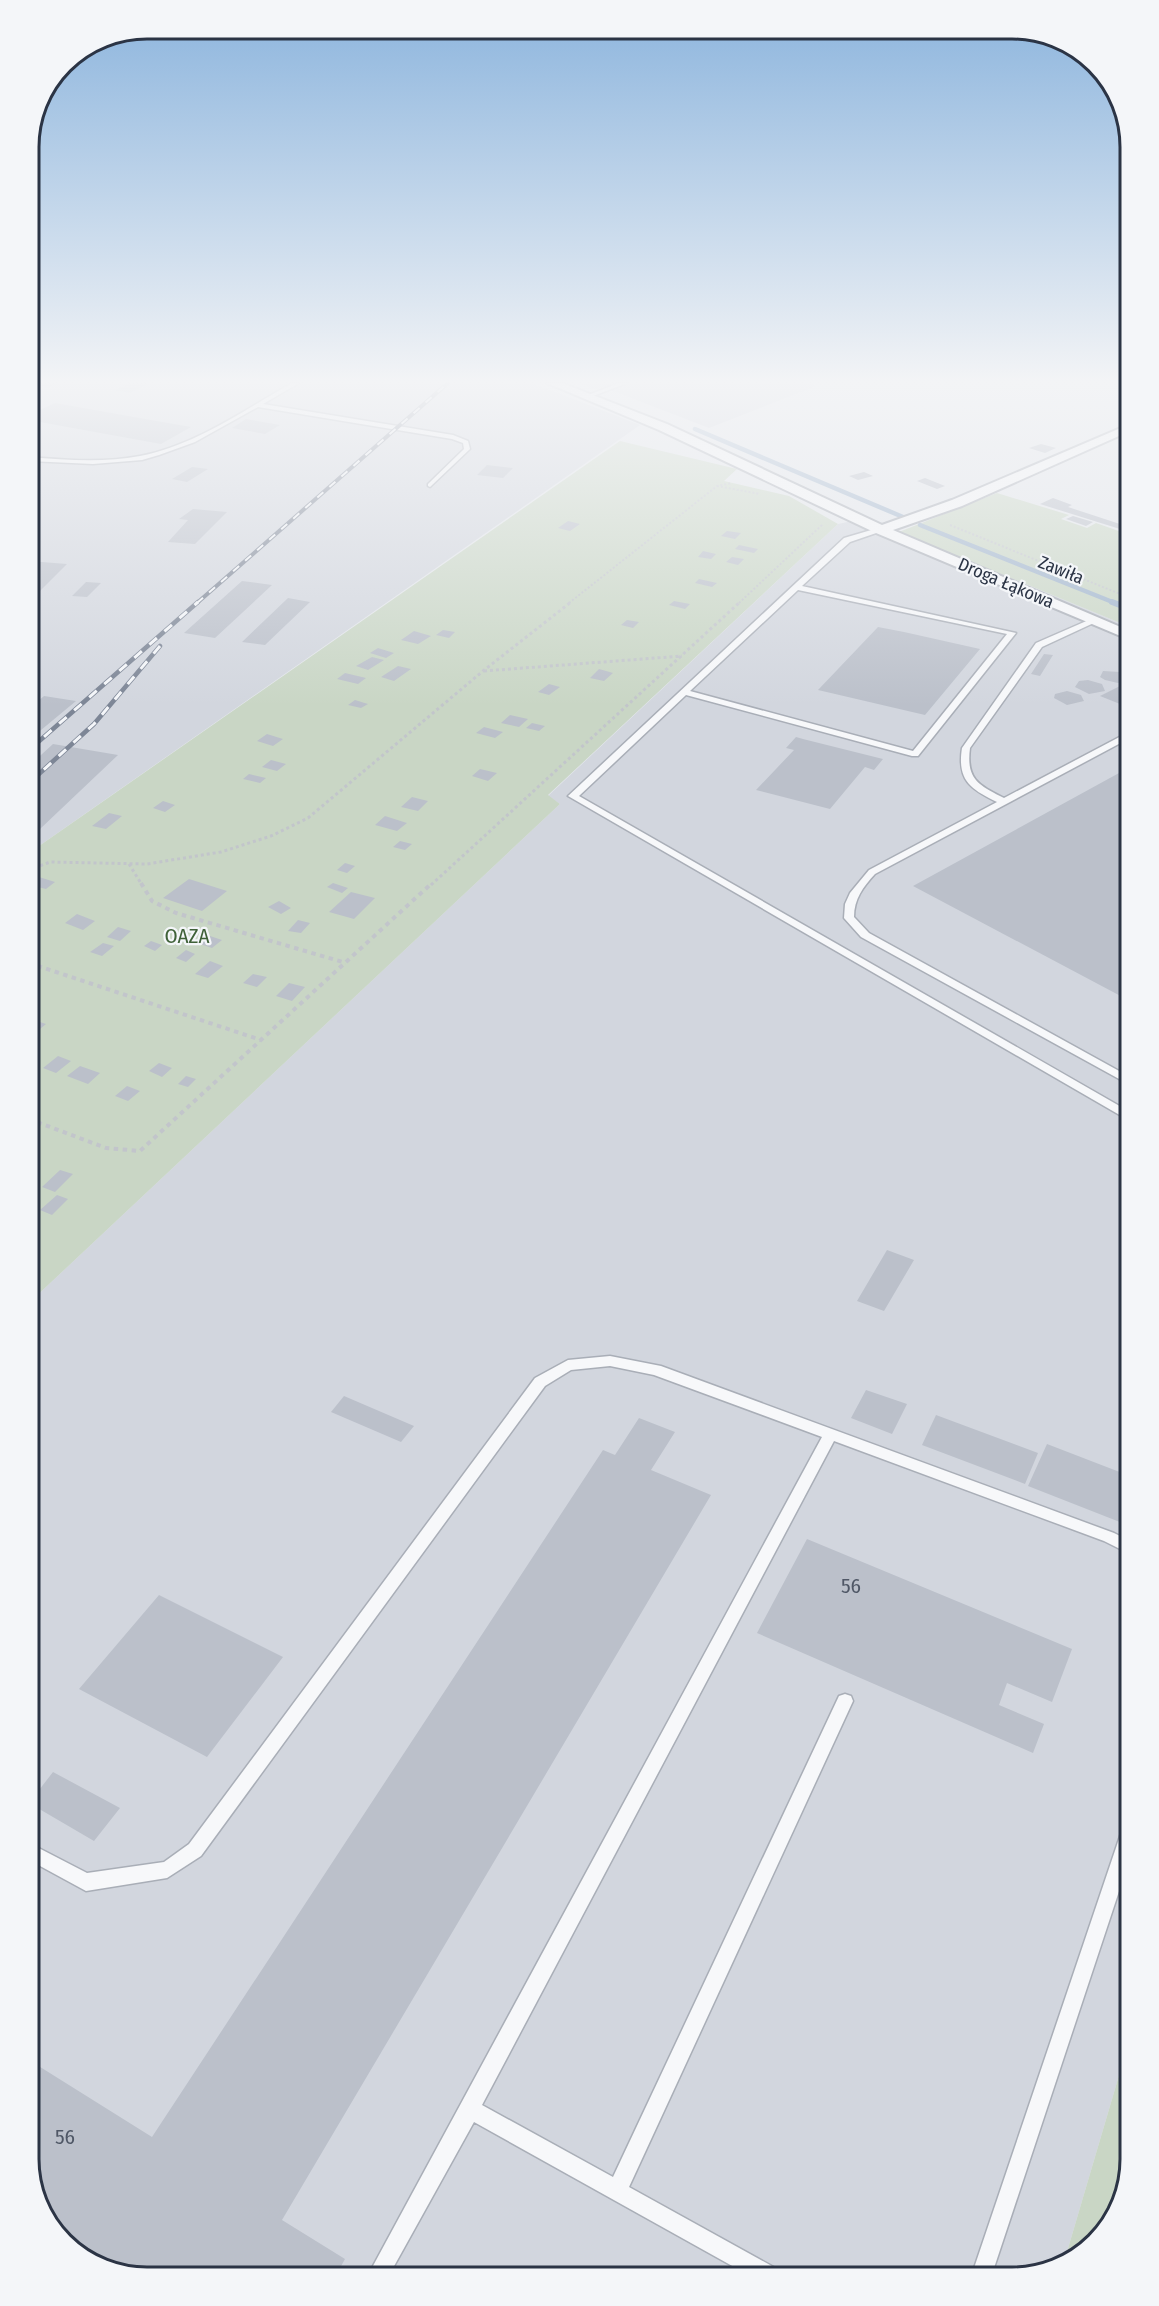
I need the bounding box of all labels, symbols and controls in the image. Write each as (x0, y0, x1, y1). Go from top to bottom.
street label: Zawiła (1035, 551, 1087, 589)
street label: Droga Łąkowa (955, 553, 1057, 613)
park label: OAZA (165, 923, 209, 949)
house number: 56 (841, 1573, 861, 1599)
house number: 56 (55, 2124, 75, 2150)

